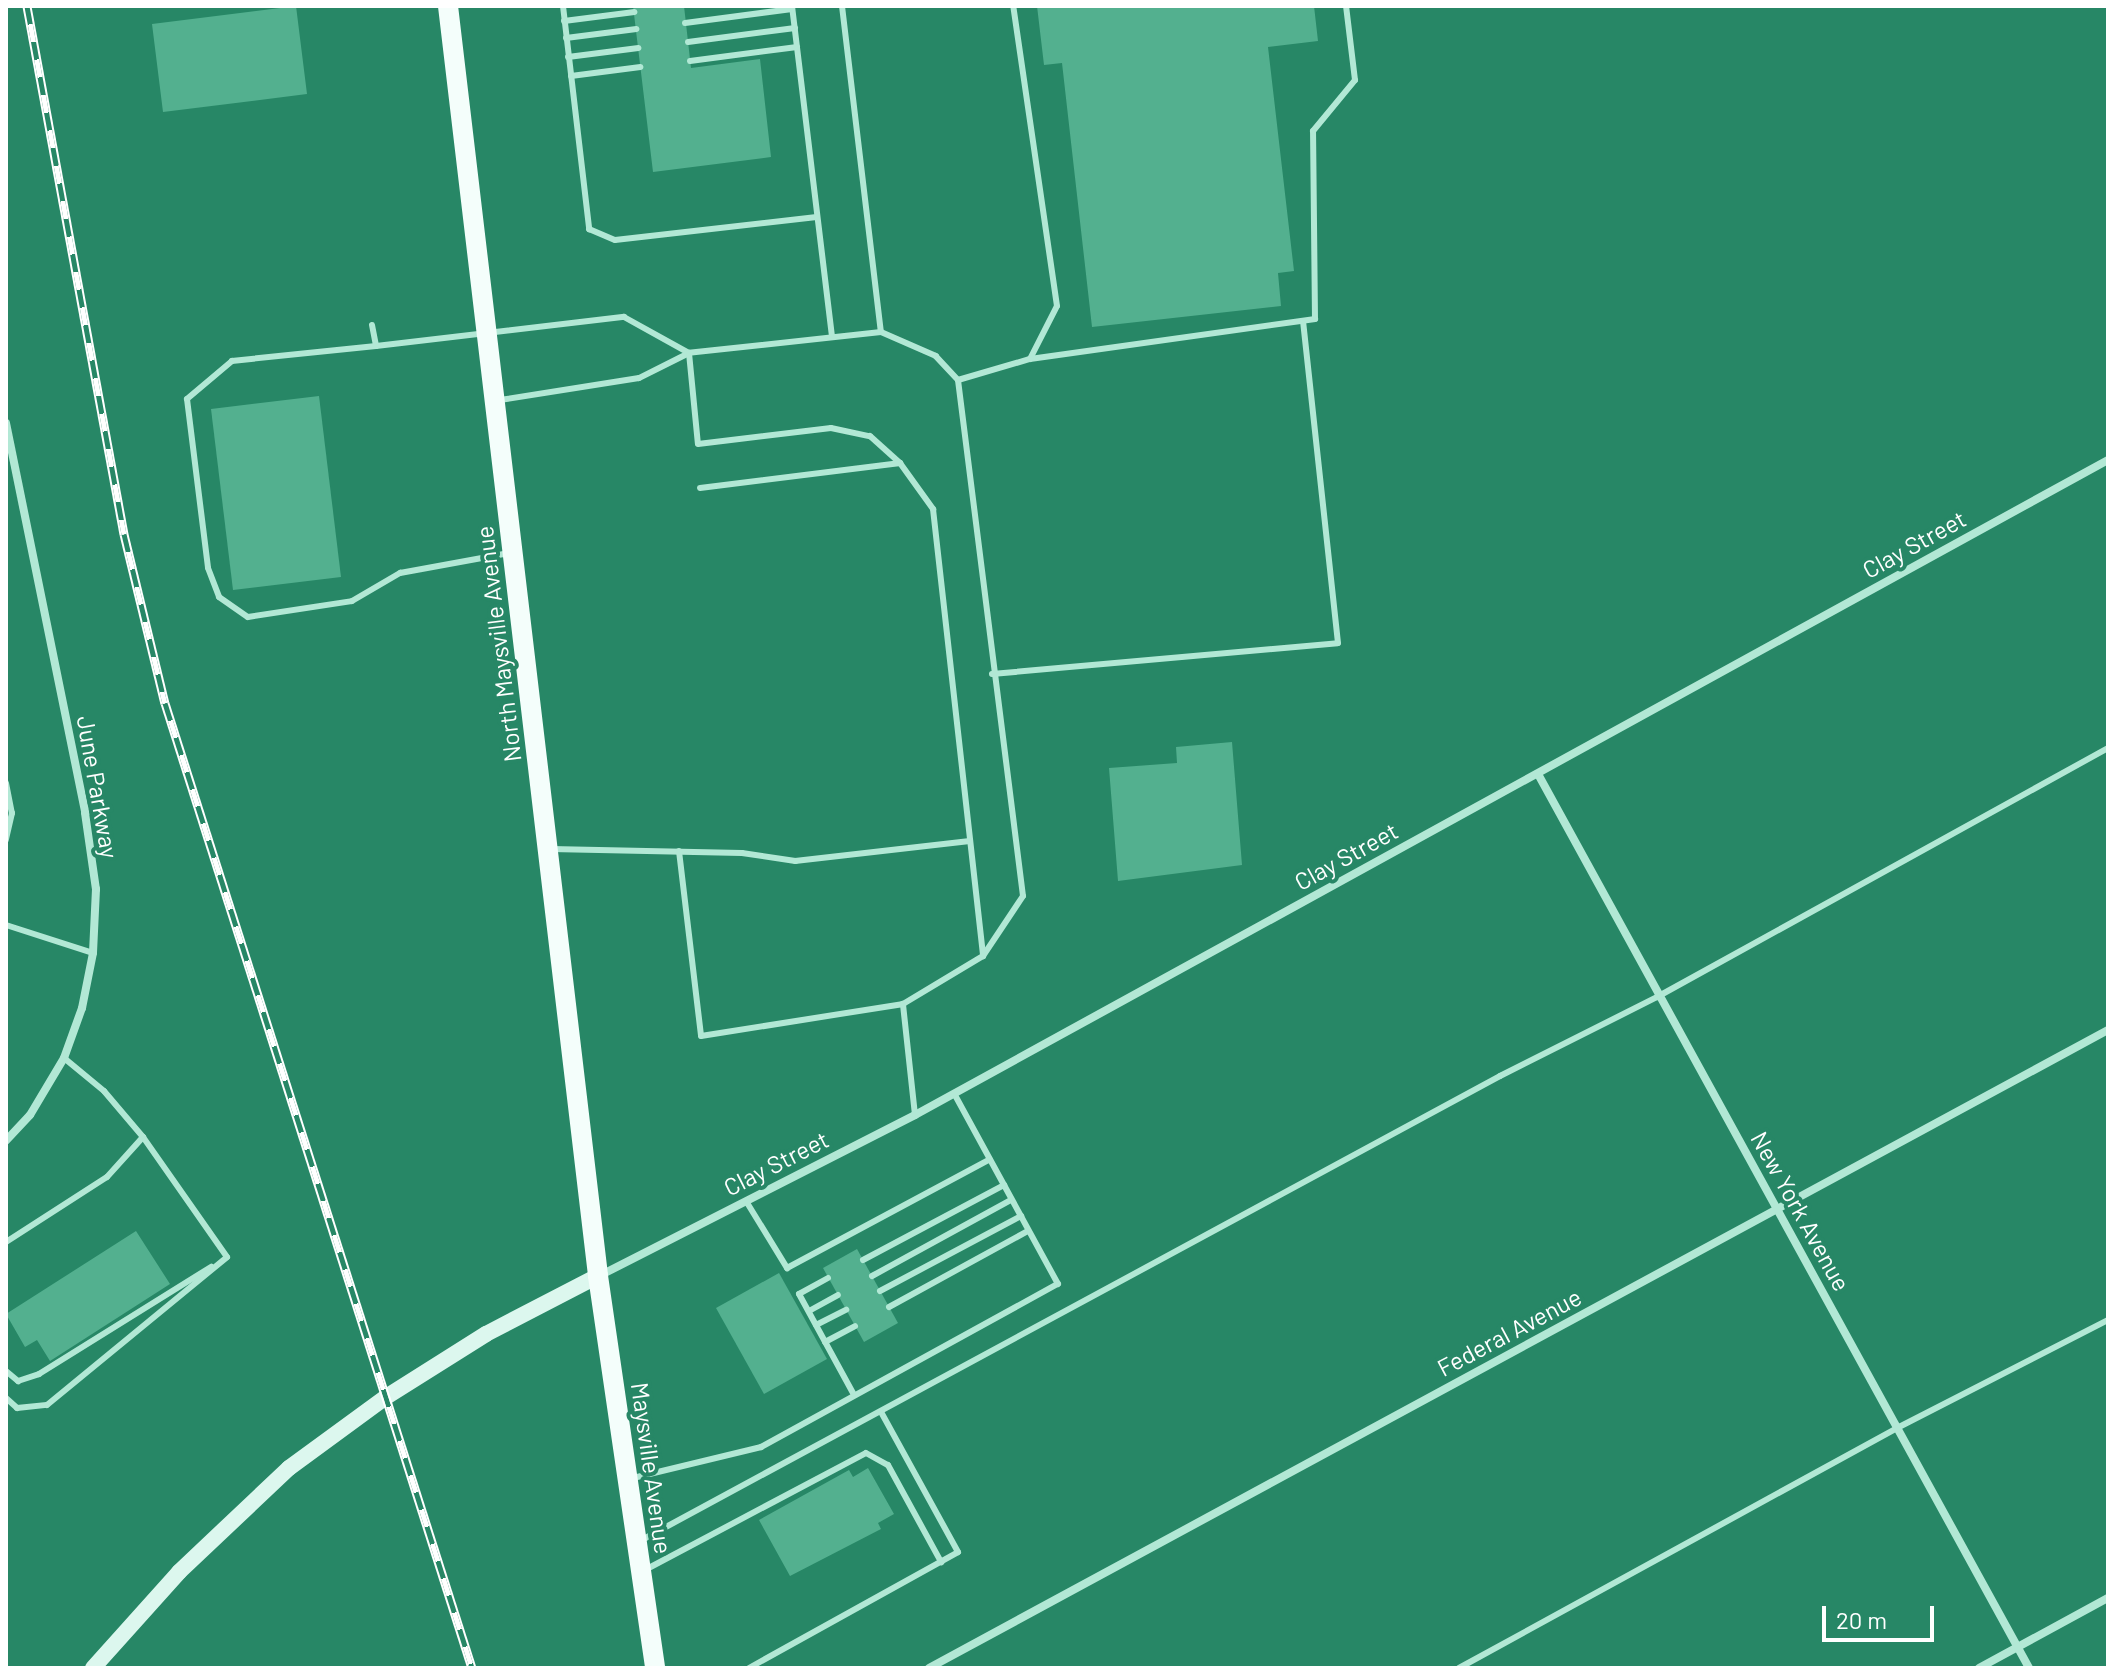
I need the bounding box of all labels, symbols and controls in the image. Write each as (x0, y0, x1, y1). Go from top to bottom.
street label: Clay Street (1857, 504, 1971, 584)
street label: North Maysville Avenue (469, 524, 527, 764)
street label: June Parkway (71, 713, 125, 861)
street label: Clay Street (1289, 816, 1403, 896)
street label: Clay Street (719, 1124, 833, 1202)
street label: New York Avenue (1745, 1126, 1857, 1296)
street label: Federal Avenue (1432, 1282, 1586, 1382)
street label: Maysville Avenue (626, 1380, 678, 1556)
scale bar (1826, 1590, 1938, 1640)
text: 20 m (1836, 1605, 1887, 1634)

